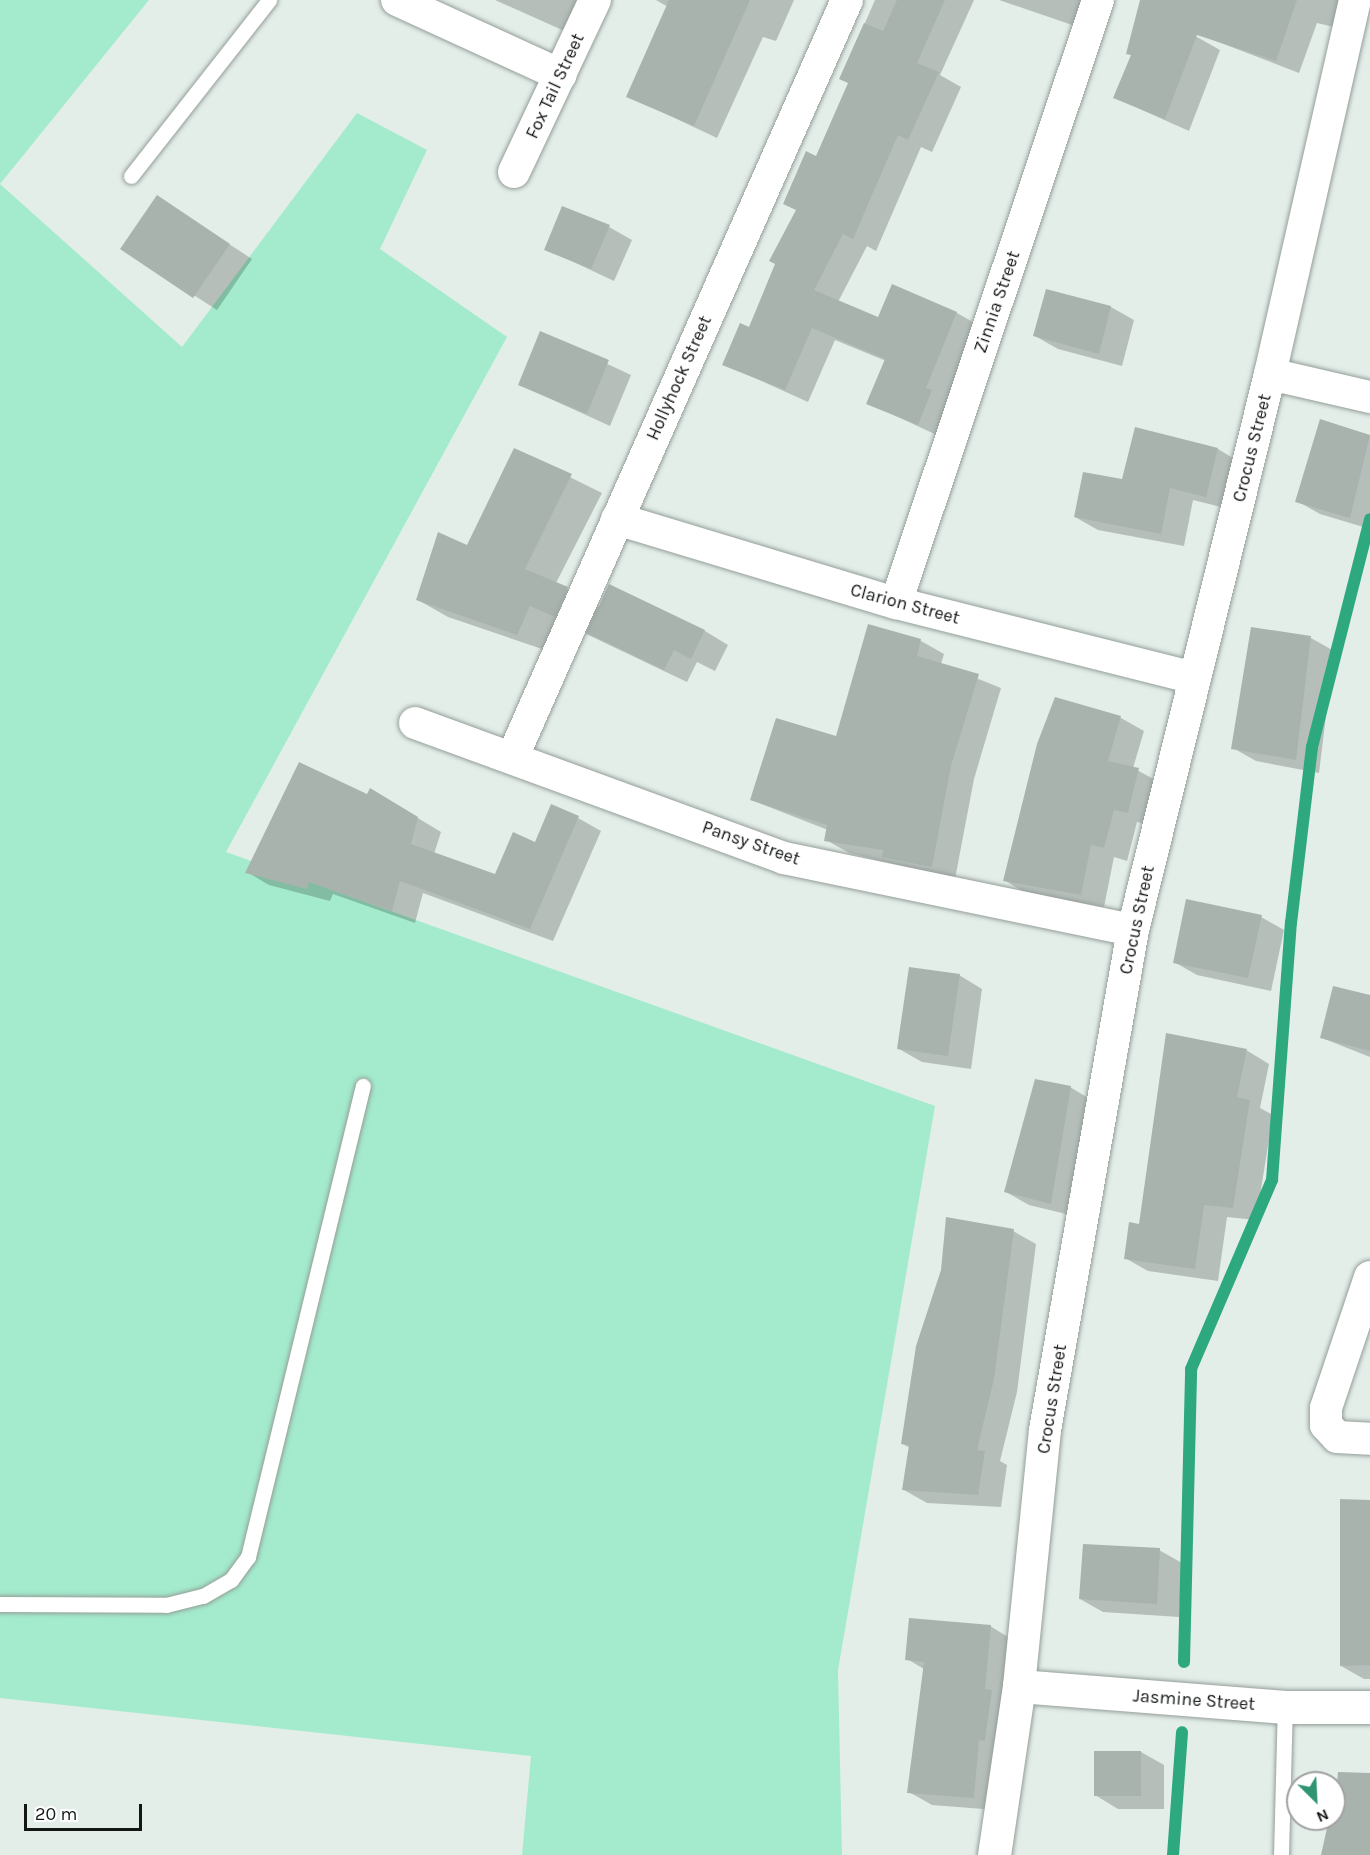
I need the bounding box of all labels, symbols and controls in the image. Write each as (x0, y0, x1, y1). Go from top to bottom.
street label: Fox Tail Street (521, 30, 589, 142)
street label: Zinnia Street (969, 248, 1025, 356)
street label: Hollyhock Street (642, 312, 716, 444)
street label: Crocus Street (1228, 392, 1276, 504)
street label: Clarion Street (848, 579, 962, 629)
street label: Pansy Street (699, 816, 803, 870)
street label: Crocus Street (1115, 864, 1159, 976)
street label: Crocus Street (1033, 1343, 1071, 1455)
street label: Jasmine Street (1132, 1685, 1256, 1715)
north arrow (1286, 1771, 1346, 1831)
scale bar (27, 1792, 146, 1830)
text: 20 m (35, 1803, 77, 1825)
text: N (1314, 1805, 1332, 1827)

